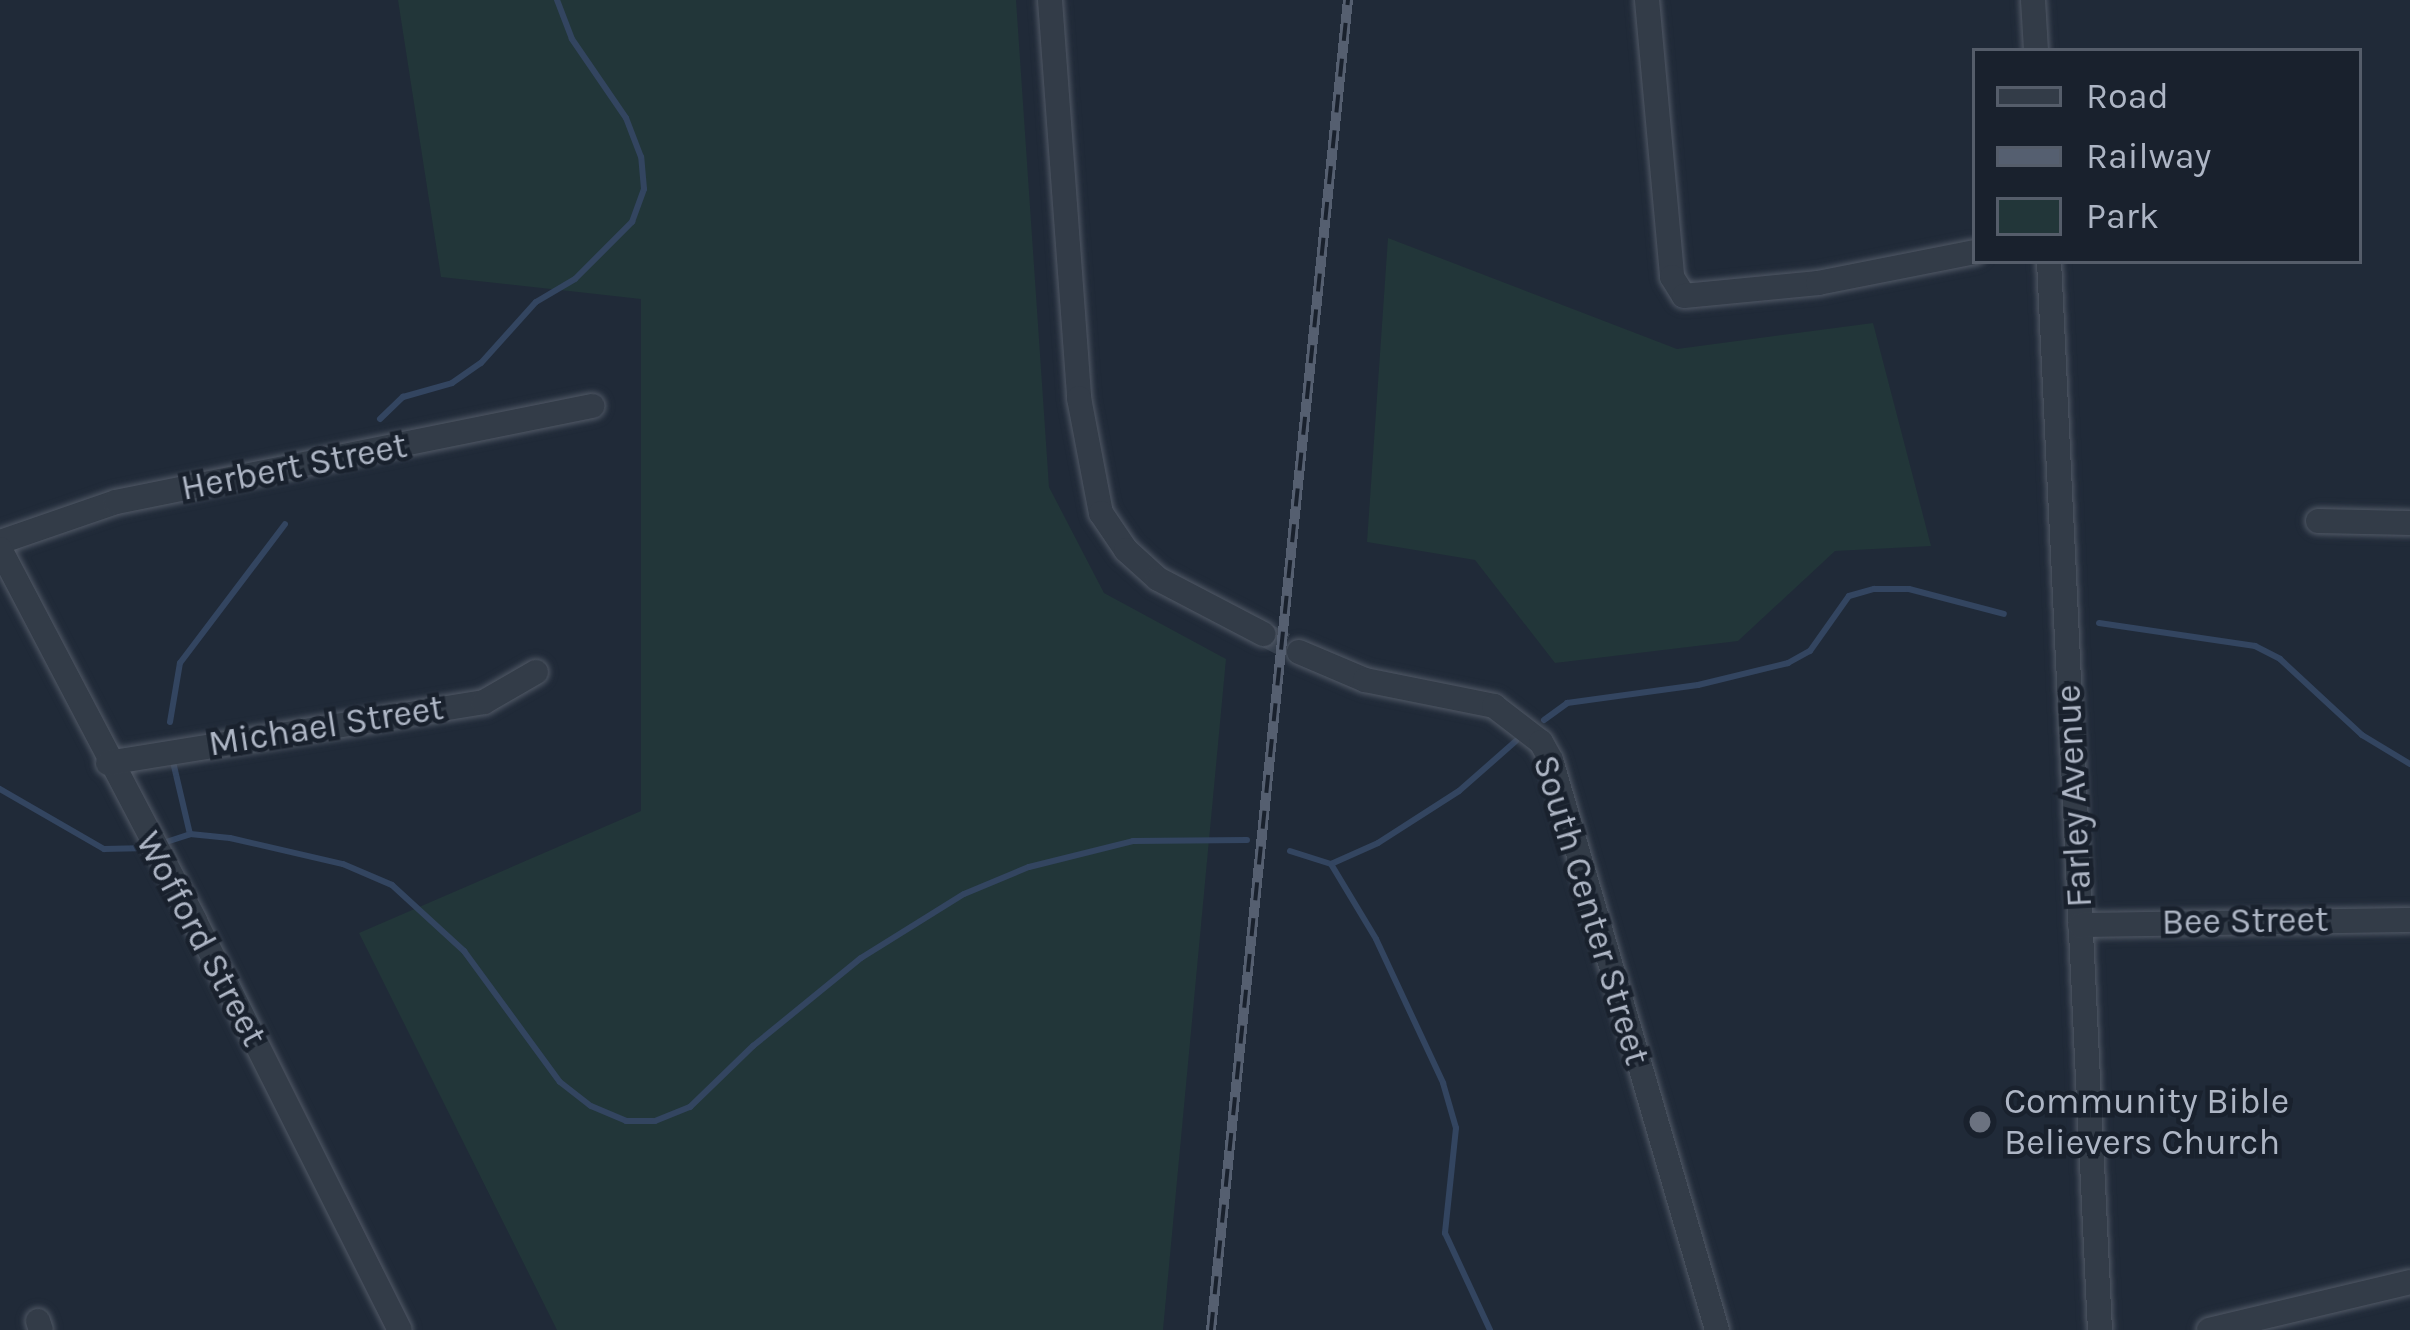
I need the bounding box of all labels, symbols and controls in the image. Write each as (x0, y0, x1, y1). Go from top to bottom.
legend (1972, 48, 2362, 264)
text: Road (2086, 75, 2169, 117)
text: Railway (2086, 135, 2211, 177)
text: Park (2086, 195, 2159, 237)
street label: Herbert Street (177, 424, 411, 510)
street label: Farley Avenue (2047, 683, 2101, 909)
street label: Michael Street (205, 686, 447, 766)
street label: South Center Street (1523, 750, 1659, 1070)
street label: Wofford Street (126, 824, 276, 1054)
street label: Bee Street (2161, 898, 2329, 944)
place label: Community Bible Believers Church (2004, 1079, 2289, 1164)
marker: Community Bible Believers Church (1967, 1109, 1993, 1135)

